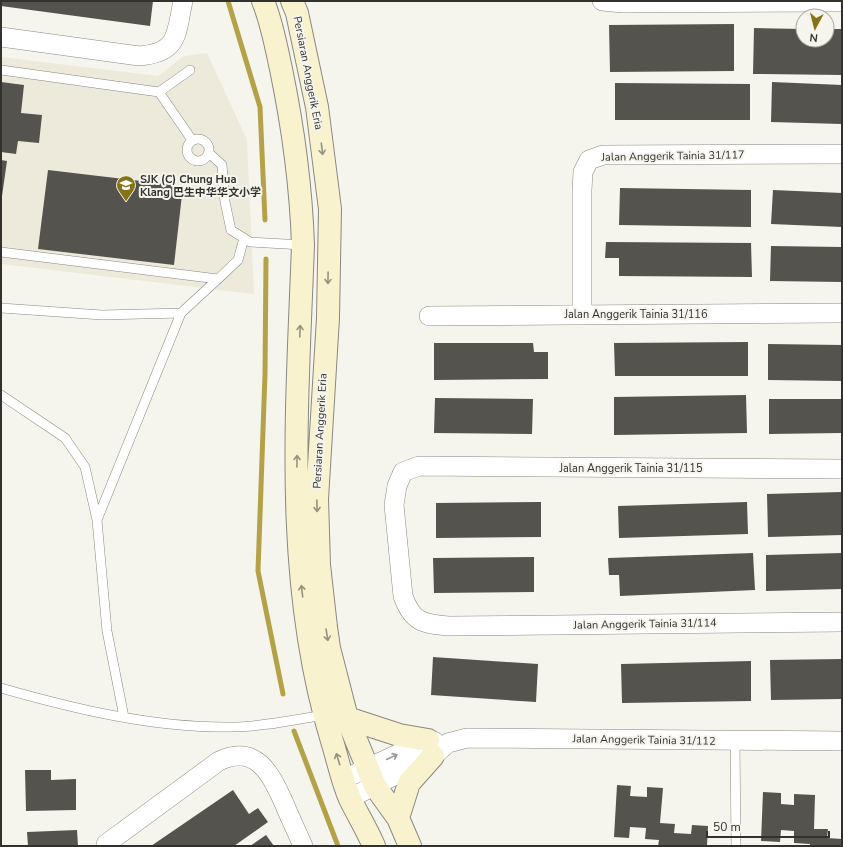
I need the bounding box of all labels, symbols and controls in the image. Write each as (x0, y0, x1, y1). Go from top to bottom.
north arrow (795, 8, 835, 48)
street label: Persiaran Anggerik Eria (290, 15, 326, 131)
text: N (809, 29, 819, 45)
one-way arrow (318, 142, 326, 155)
street label: Jalan Anggerik Tainia 31/117 (600, 147, 745, 165)
place label: SJK (C) Chung Hua Klang 巴生中华华文小学 (140, 172, 261, 200)
school or university icon: SJK (C) Chung Hua Klang 巴生中华华文小学 (115, 174, 137, 202)
one-way arrow (324, 271, 332, 284)
street label: Jalan Anggerik Tainia 31/116 (563, 307, 708, 322)
one-way arrow (296, 325, 304, 338)
street label: Persiaran Anggerik Eria (309, 373, 331, 489)
one-way arrow (293, 455, 301, 468)
street label: Jalan Anggerik Tainia 31/115 (558, 461, 703, 476)
one-way arrow (313, 499, 321, 512)
one-way arrow (298, 585, 306, 598)
street label: Jalan Anggerik Tainia 31/114 (572, 615, 717, 633)
one-way arrow (323, 628, 331, 641)
street label: Jalan Anggerik Tainia 31/112 (571, 731, 716, 749)
one-way arrow (334, 753, 341, 766)
one-way arrow (386, 753, 398, 760)
scale bar (707, 813, 829, 839)
text: 50 m (713, 819, 741, 835)

